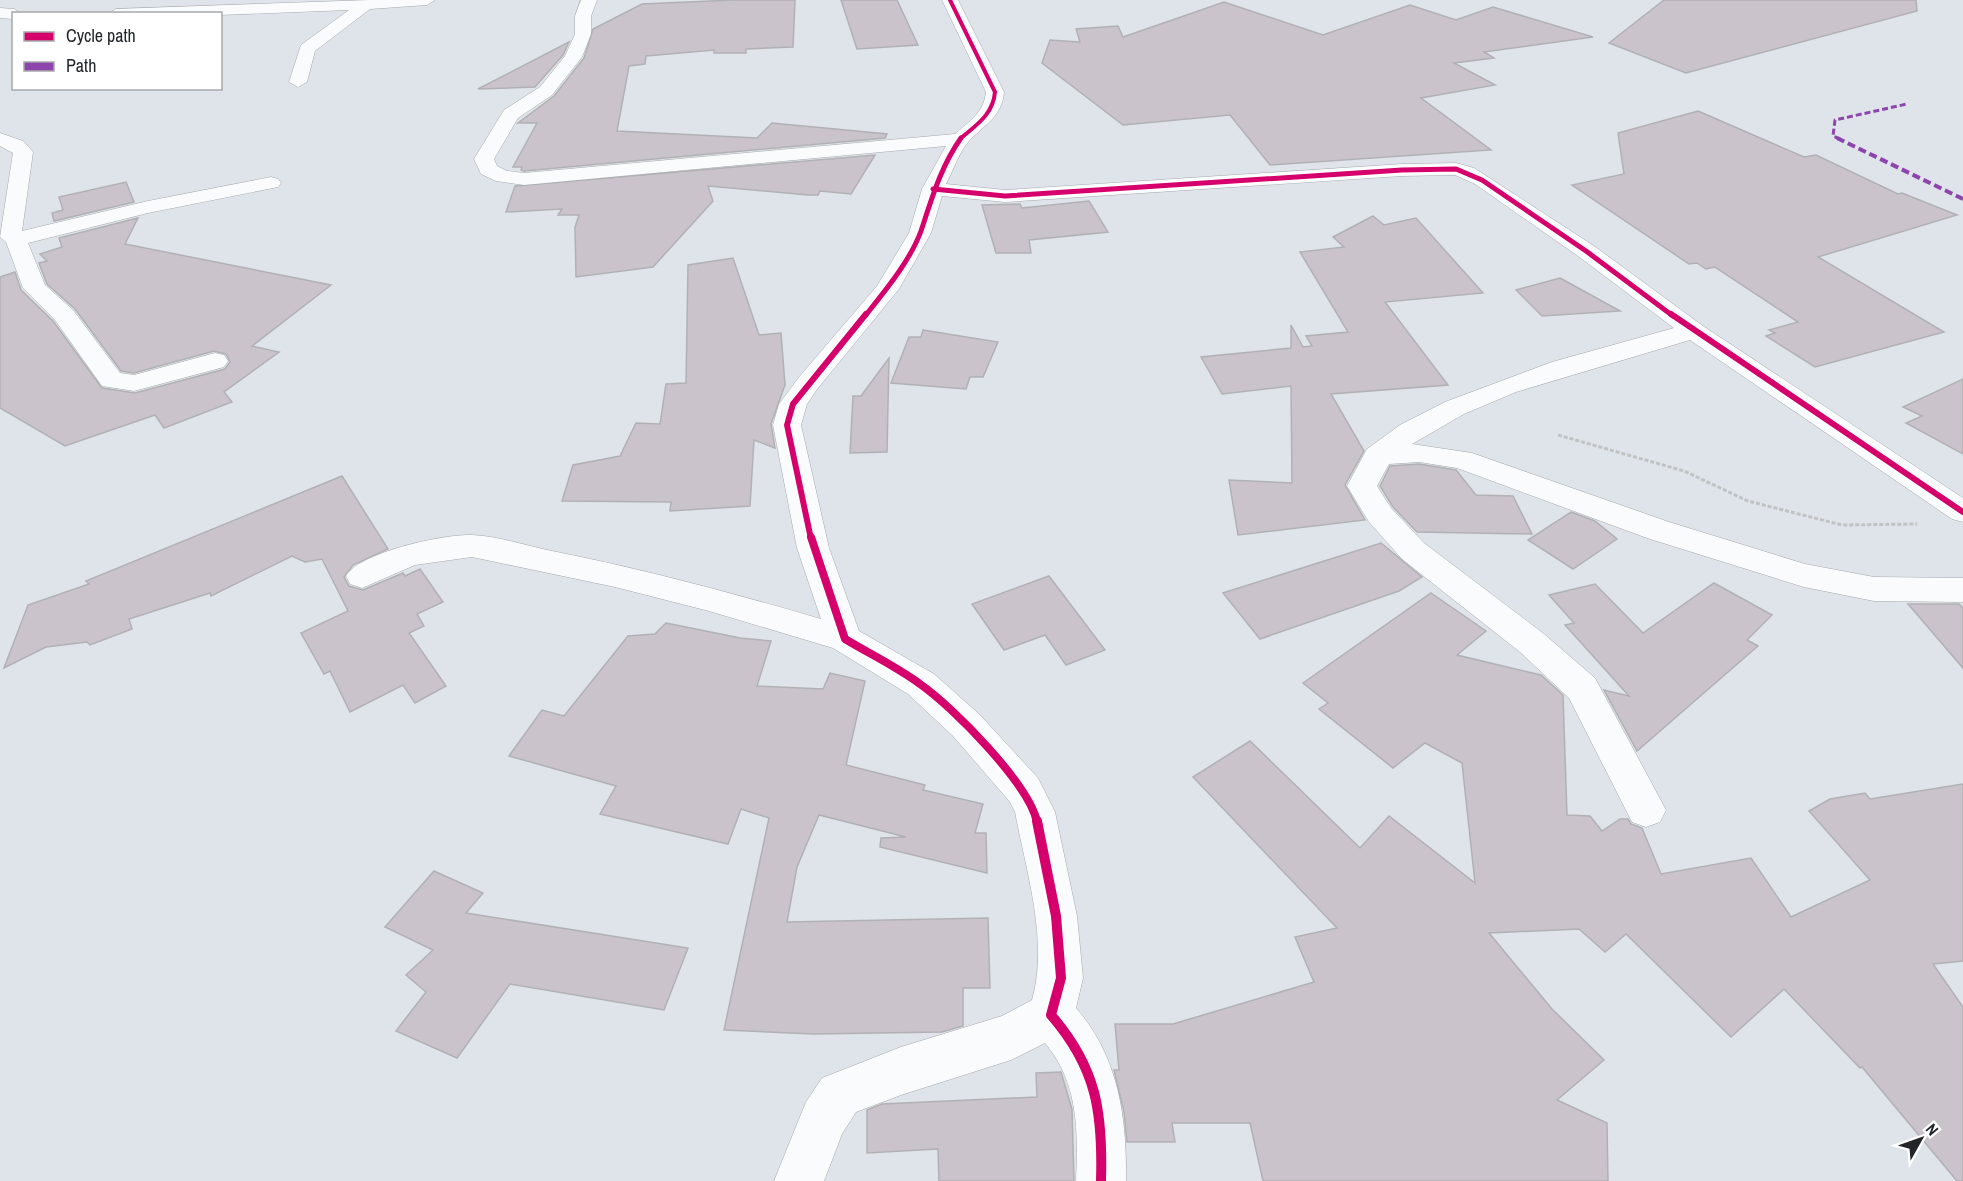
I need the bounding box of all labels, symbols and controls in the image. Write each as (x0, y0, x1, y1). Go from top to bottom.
legend (12, 12, 222, 90)
text: Cycle path (66, 23, 136, 48)
text: Path (66, 53, 96, 78)
north arrow (1891, 1109, 1951, 1169)
text: N (1921, 1119, 1944, 1140)

